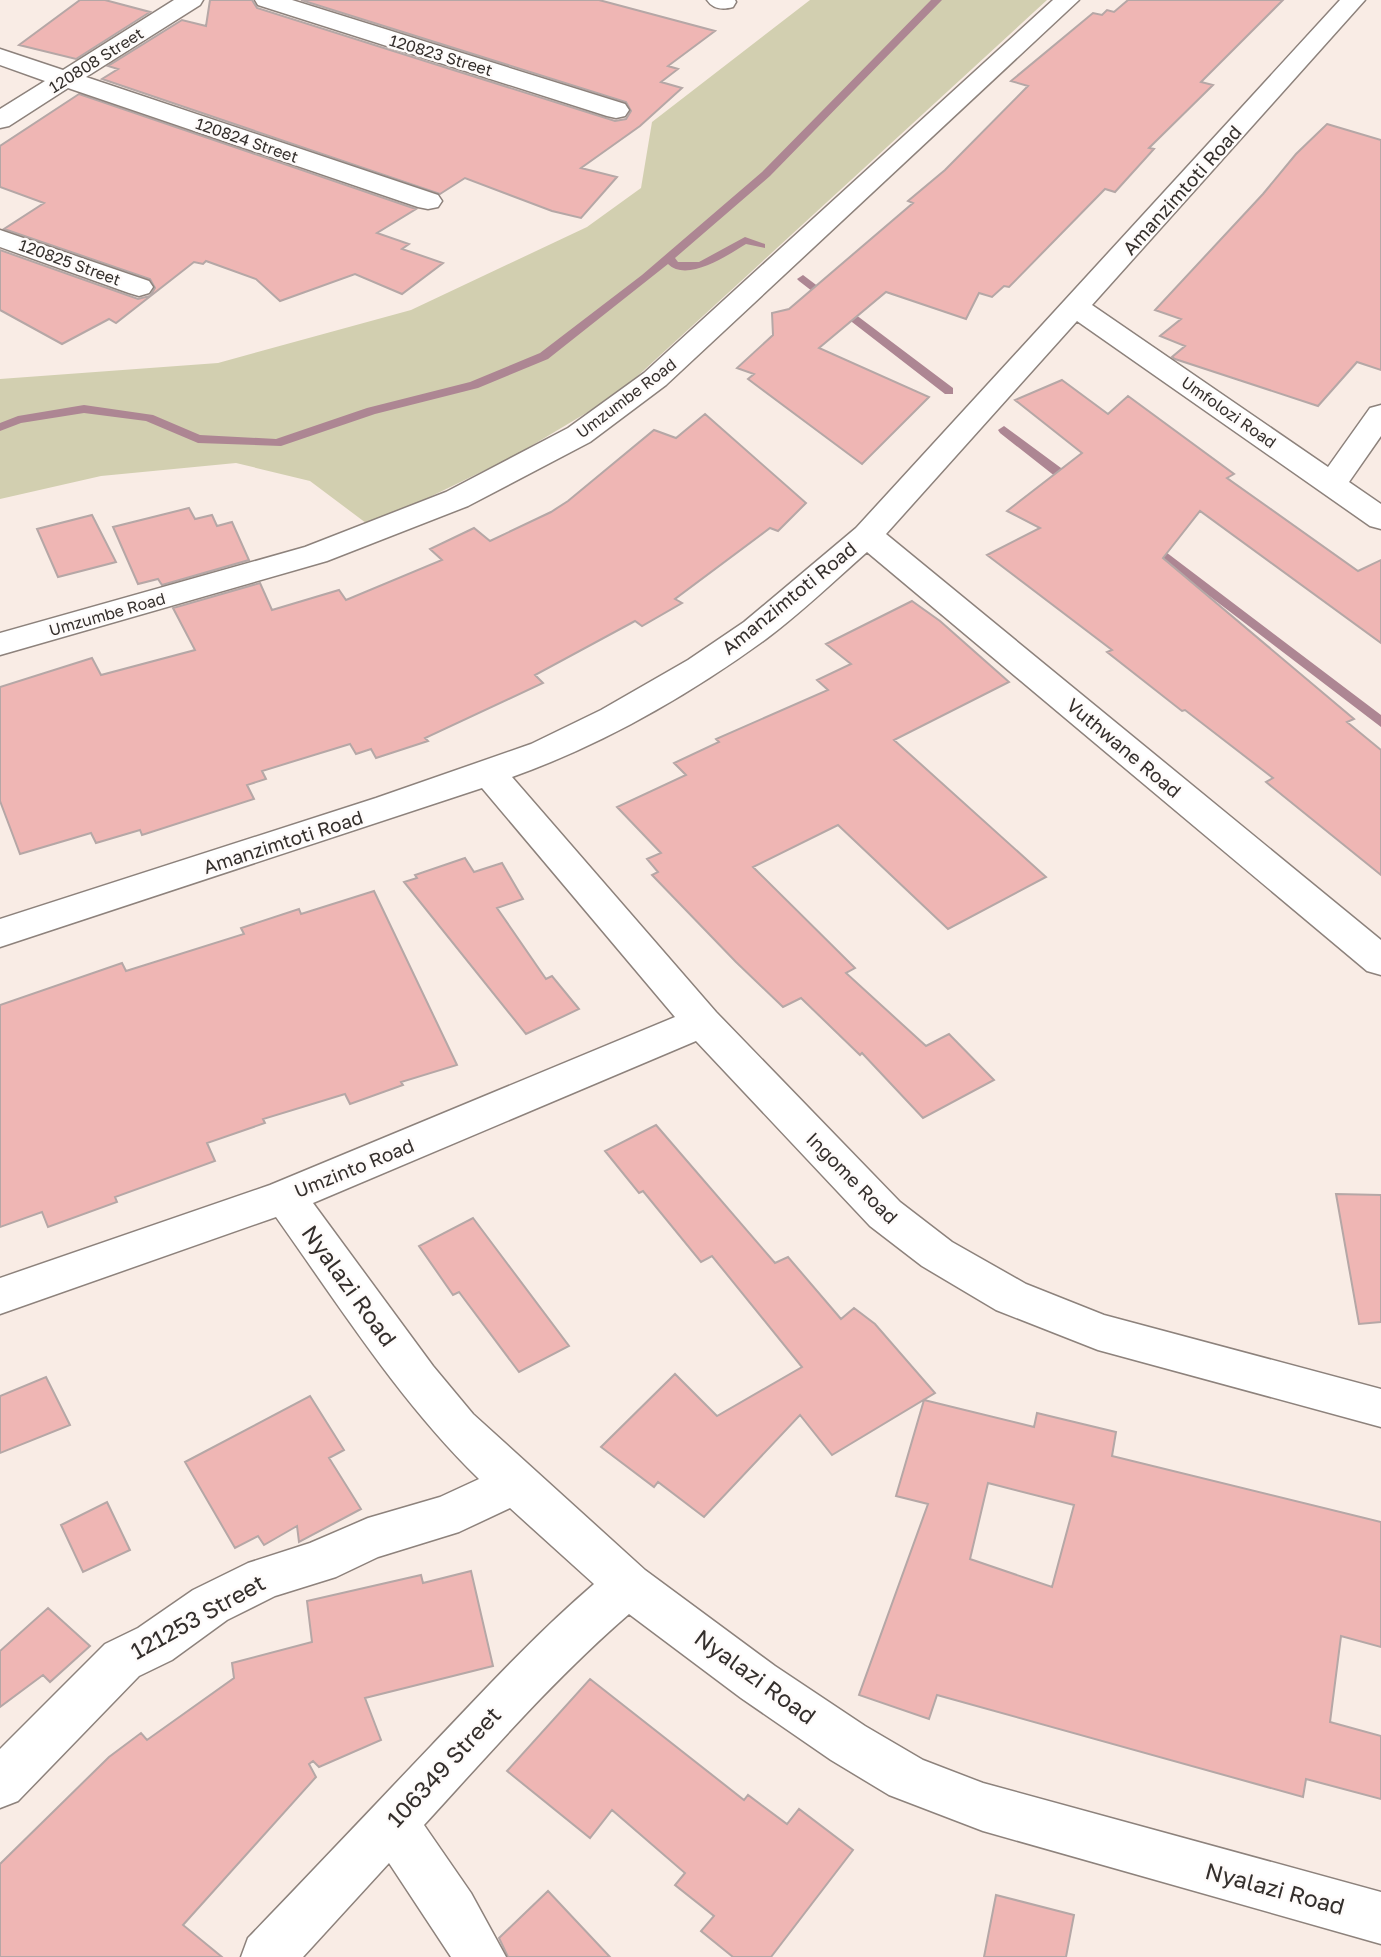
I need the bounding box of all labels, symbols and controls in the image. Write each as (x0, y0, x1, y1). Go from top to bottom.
street label: 120808 Street (45, 23, 147, 97)
street label: 120823 Street (387, 30, 495, 80)
street label: 120824 Street (193, 113, 301, 167)
street label: Amanzimtoti Road (1117, 120, 1246, 259)
street label: 120825 Street (16, 234, 124, 290)
street label: Umzumbe Road (572, 354, 680, 442)
street label: Umfolozi Road (1178, 372, 1280, 452)
street label: Amanzimtoti Road (717, 536, 861, 659)
street label: Umzumbe Road (46, 588, 168, 640)
street label: Vuthwane Road (1062, 693, 1186, 802)
street label: Amanzimtoti Road (200, 805, 366, 878)
street label: Ingome Road (802, 1127, 903, 1228)
street label: Umzinto Road (291, 1133, 417, 1202)
street label: Nyalazi Road (296, 1219, 403, 1351)
street label: 121253 Street (125, 1568, 270, 1665)
street label: Nyalazi Road (690, 1623, 822, 1730)
street label: 106349 Street (380, 1700, 506, 1832)
street label: Nyalazi Road (1203, 1856, 1348, 1920)

